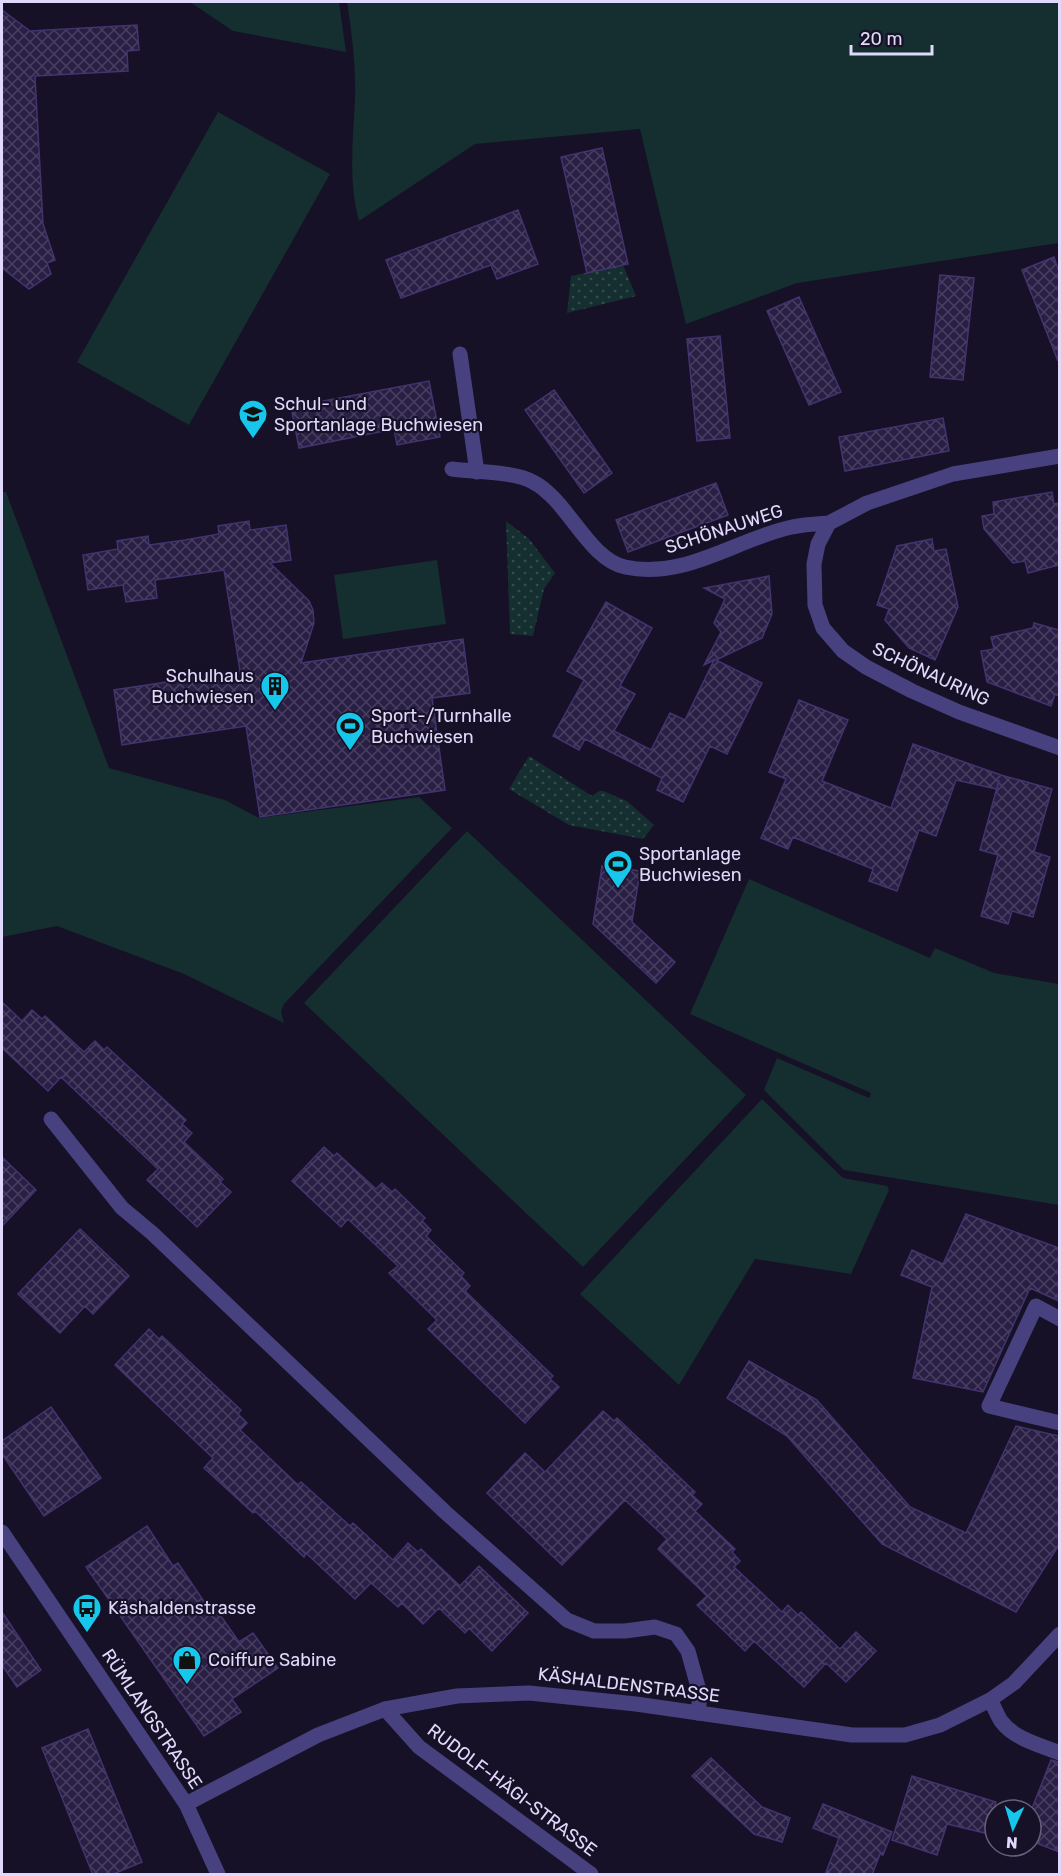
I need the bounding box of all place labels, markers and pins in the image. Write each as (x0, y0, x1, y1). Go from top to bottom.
place label: Schul- und Sportanlage Buchwiesen (274, 393, 483, 436)
school or university icon: Schul- und Sportanlage Buchwiesen (237, 398, 269, 440)
place label: Schulhaus Buchwiesen (151, 665, 254, 708)
building icon: Schulhaus Buchwiesen (259, 670, 291, 712)
place label: Sport-/Turnhalle Buchwiesen (371, 705, 512, 748)
sports icon: Sport-/Turnhalle Buchwiesen (334, 710, 366, 752)
place label: Sportanlage Buchwiesen (639, 843, 742, 886)
sports icon: Sportanlage Buchwiesen (602, 848, 634, 890)
bus stop icon: Käshaldenstrasse (71, 1592, 103, 1634)
place label: Käshaldenstrasse (108, 1597, 256, 1619)
shop icon: Coiffure Sabine (171, 1644, 203, 1686)
place label: Coiffure Sabine (208, 1649, 336, 1671)

